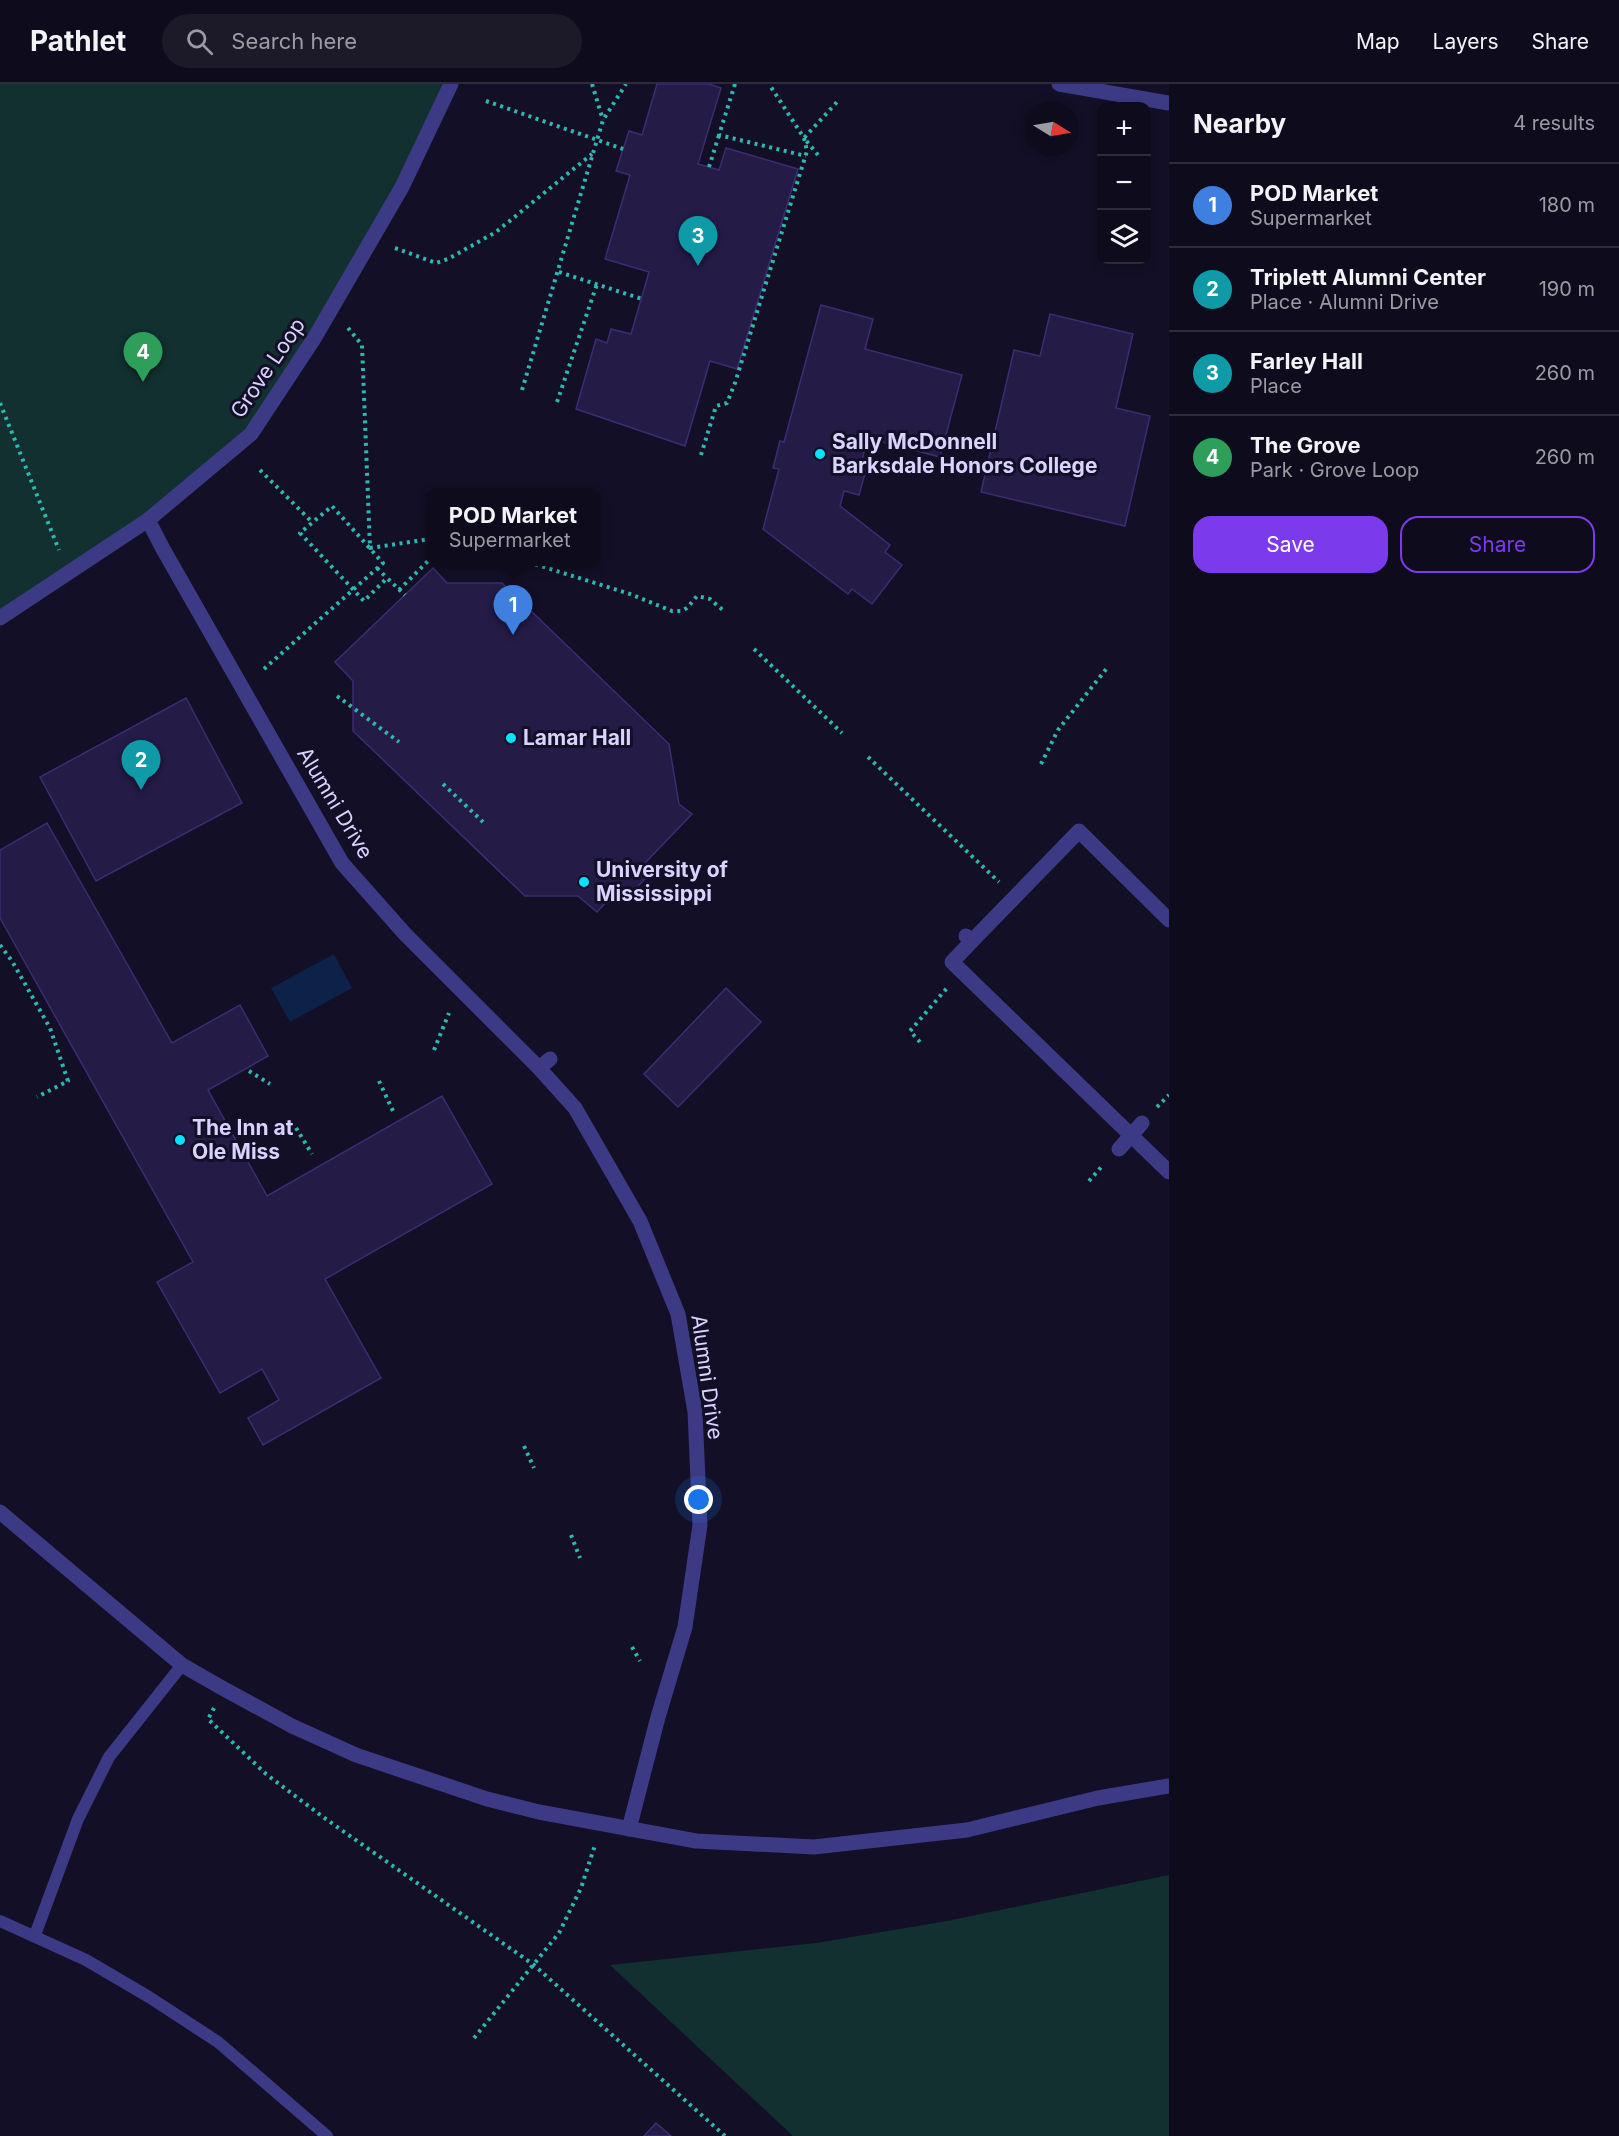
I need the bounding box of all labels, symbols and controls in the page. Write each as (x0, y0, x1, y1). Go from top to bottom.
search box (162, 14, 582, 68)
text: Pathlet (30, 24, 126, 58)
icon: search (183, 25, 216, 58)
text: Search here (231, 28, 357, 54)
text: Map (1356, 29, 1400, 54)
text: Layers (1433, 29, 1499, 54)
text: Share (1532, 29, 1589, 54)
north arrow (1025, 102, 1079, 156)
map controls (1097, 102, 1151, 264)
button: + (1097, 102, 1151, 156)
text: Nearby (1193, 108, 1286, 139)
text: 4 results (1513, 111, 1595, 135)
button: − (1097, 156, 1151, 210)
text: POD Market (1250, 180, 1378, 206)
text: 1 (1208, 193, 1217, 217)
text: 180 m (1539, 193, 1595, 217)
text: Supermarket (1250, 206, 1372, 230)
button: layers (1097, 210, 1151, 264)
pin: 3 (678, 216, 718, 266)
text: Triplett Alumni Center (1250, 264, 1486, 290)
text: 2 (1206, 277, 1219, 301)
text: 190 m (1539, 277, 1595, 301)
text: Place · Alumni Drive (1250, 290, 1439, 314)
street label: Grove Loop (225, 313, 310, 422)
pin: 4 (124, 332, 162, 382)
text: Farley Hall (1250, 348, 1363, 374)
text: 3 (1206, 361, 1219, 385)
text: 260 m (1535, 361, 1595, 385)
text: Place (1250, 374, 1302, 398)
place label: Sally McDonnell Barksdale Honors College (832, 429, 1097, 478)
text: The Grove (1250, 432, 1361, 458)
text: 4 (1206, 445, 1219, 469)
text: 260 m (1535, 445, 1595, 469)
marker: Sally McDonnell Barksdale Honors College (813, 447, 827, 461)
text: Park · Grove Loop (1250, 458, 1419, 482)
popup (426, 488, 600, 566)
text: POD Market (449, 502, 577, 528)
button: Save (1193, 516, 1388, 573)
button: Share (1400, 516, 1595, 573)
text: Supermarket (449, 528, 571, 552)
pin: 1 (494, 586, 532, 635)
place label: Lamar Hall (523, 725, 631, 750)
marker: Lamar Hall (504, 731, 518, 745)
pin: 2 (122, 740, 160, 790)
street label: Alumni Drive (292, 742, 379, 863)
place label: University of Mississippi (596, 857, 729, 906)
marker: University of Mississippi (577, 875, 591, 889)
place label: The Inn at Ole Miss (192, 1115, 294, 1164)
marker: The Inn at Ole Miss (173, 1133, 187, 1147)
street label: Alumni Drive (686, 1313, 729, 1441)
your location (684, 1485, 713, 1514)

